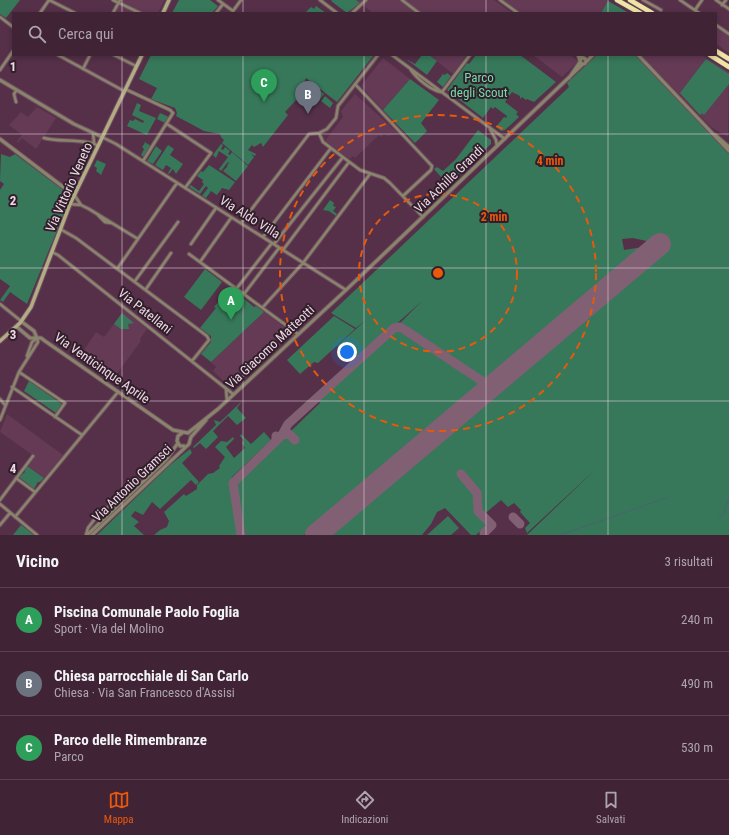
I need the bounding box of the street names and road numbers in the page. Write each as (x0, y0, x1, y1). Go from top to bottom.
street label: Via Vittorio Veneto (43, 140, 95, 234)
street label: Via Achille Grandi (411, 142, 487, 216)
street label: Via Aldo Villa (217, 193, 283, 241)
street label: Via Patellani (115, 285, 175, 337)
street label: Via Giacomo Matteotti (223, 302, 317, 392)
street label: Via Venticinque Aprile (51, 330, 153, 406)
street label: Via Antonio Gramsci (89, 441, 175, 525)

